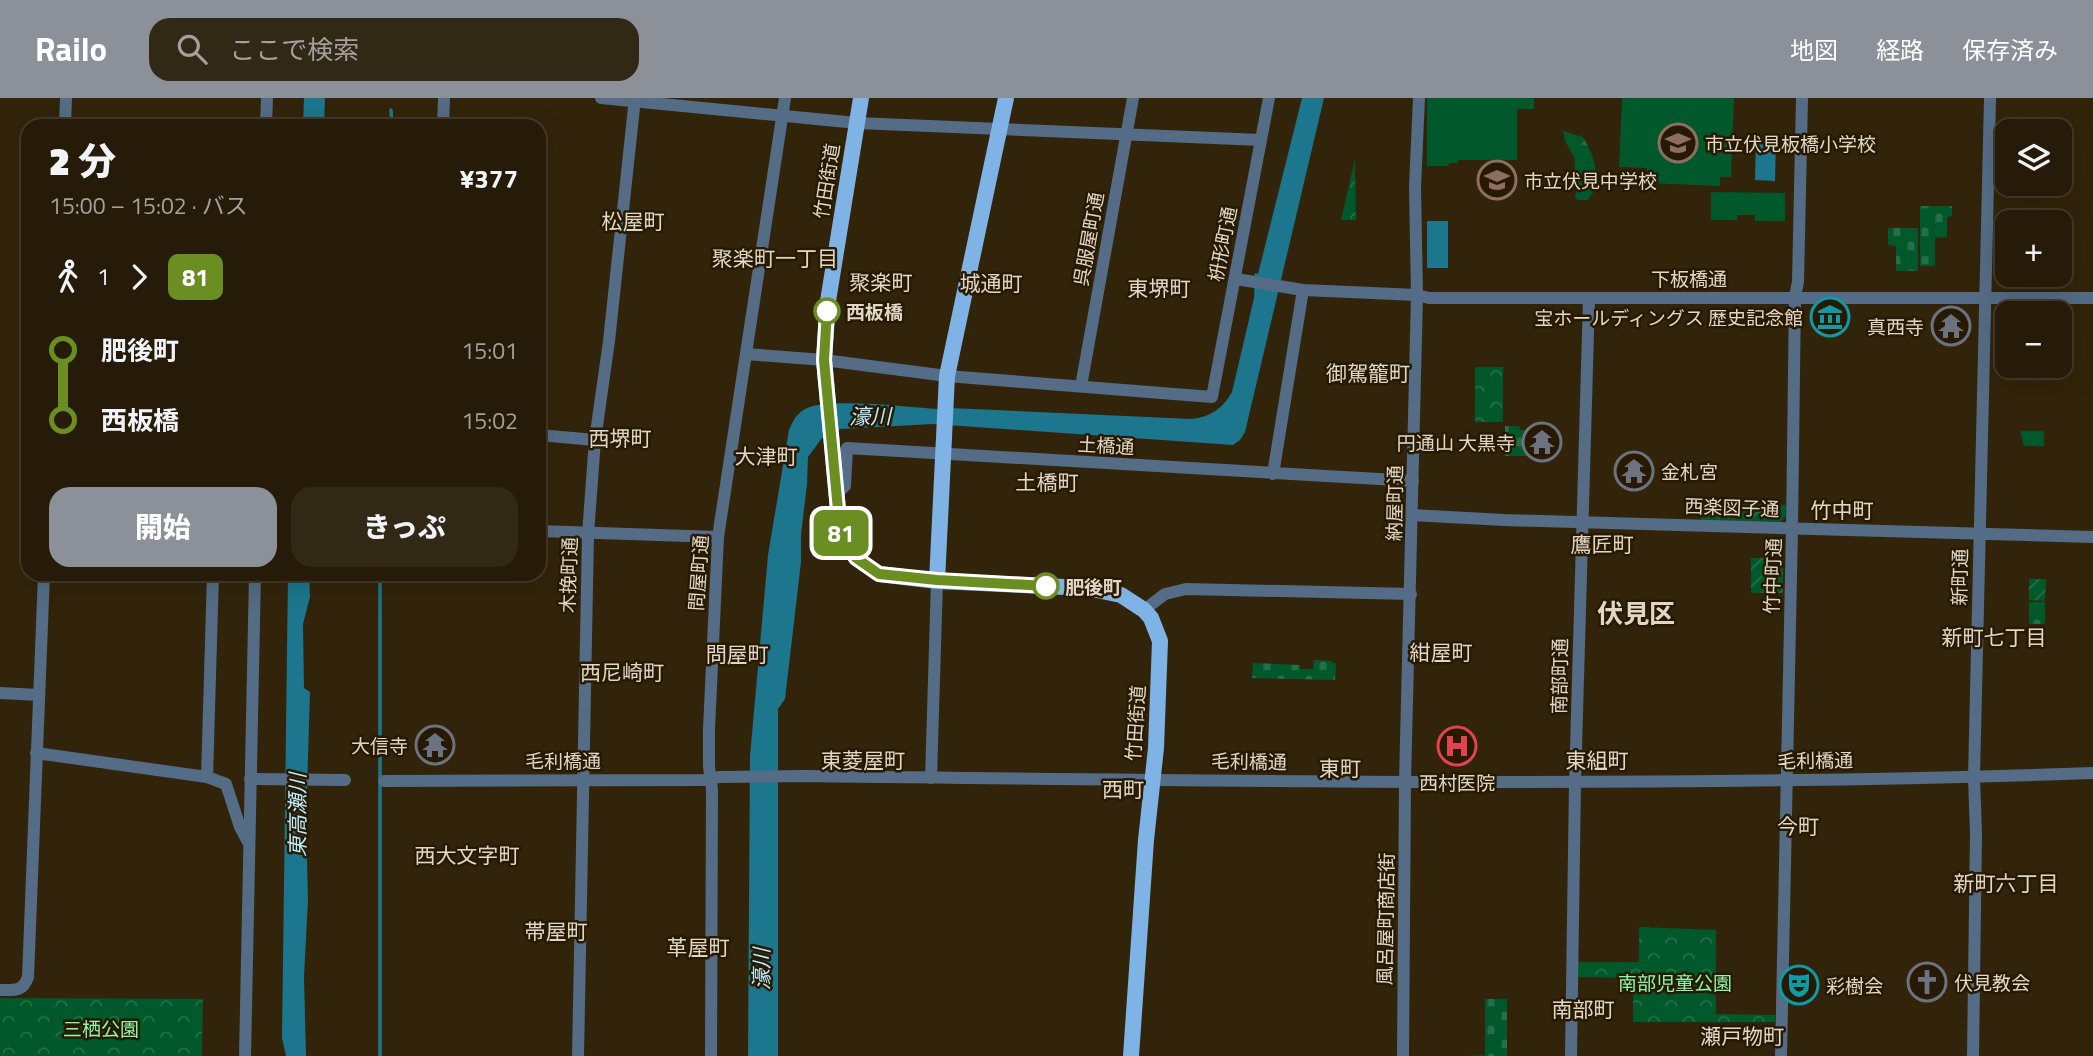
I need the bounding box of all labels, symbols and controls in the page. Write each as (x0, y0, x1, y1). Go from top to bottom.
search box (149, 18, 639, 81)
text: Railo (35, 24, 107, 74)
icon: search (173, 30, 211, 68)
text: ここで検索 (229, 30, 359, 69)
text: 地図 (1790, 32, 1838, 68)
text: 経路 (1876, 32, 1924, 68)
text: 保存済み (1962, 32, 2058, 68)
map controls (1995, 119, 2072, 378)
button: layers (1995, 119, 2072, 196)
school or university icon: 市立伏見板橋小学校 (1657, 122, 1699, 164)
place label: 市立伏見板橋小学校 (1705, 129, 1876, 158)
text: 2 分 (49, 132, 116, 190)
street label: 竹田街道 (806, 141, 846, 221)
text: ¥377 (460, 159, 518, 198)
school or university icon: 市立伏見中学校 (1476, 159, 1518, 201)
place label: 市立伏見中学校 (1524, 166, 1657, 195)
text: 15:00 – 15:02 · バス (49, 188, 248, 223)
street label: 呉服屋町通 (1065, 190, 1111, 288)
street label: 枡形町通 (1201, 204, 1243, 284)
district label: 松屋町 (602, 205, 665, 237)
button: + (1995, 210, 2072, 287)
district label: 聚楽町一丁目 (712, 242, 838, 274)
icon: walk (49, 258, 87, 296)
icon: forward (120, 258, 158, 296)
text: 1 (97, 259, 110, 294)
text: 81 (182, 259, 209, 295)
street label: 下板橋通 (1651, 264, 1727, 293)
district label: 聚楽町 (850, 266, 913, 298)
district label: 城通町 (960, 267, 1023, 299)
district label: 東堺町 (1128, 272, 1191, 304)
museum icon: 宝ホールディングス 歴史記念館 (1809, 296, 1851, 338)
place label: 西板橋 (846, 297, 903, 326)
marker: 西板橋 (814, 298, 840, 324)
button: − (1995, 301, 2072, 378)
place label: 宝ホールディングス 歴史記念館 (1534, 303, 1803, 332)
temple icon: 真西寺 (1930, 305, 1972, 347)
place label: 真西寺 (1867, 312, 1924, 341)
text: 肥後町 (101, 331, 179, 370)
text: 15:01 (461, 333, 518, 368)
district label: 御駕籠町 (1326, 357, 1410, 389)
water label: 濠川 (849, 400, 893, 432)
text: 西板橋 (101, 401, 179, 440)
text: 15:02 (461, 403, 518, 438)
temple icon: 円通山 大黒寺 (1521, 421, 1563, 463)
district label: 西堺町 (589, 422, 652, 454)
place label: 円通山 大黒寺 (1397, 428, 1515, 457)
street label: 土橋通 (1077, 429, 1135, 461)
district label: 大津町 (735, 440, 798, 472)
temple icon: 金札宮 (1613, 450, 1655, 492)
place label: 金札宮 (1661, 457, 1718, 486)
street label: 納屋町通 (1379, 465, 1409, 541)
district label: 土橋町 (1016, 466, 1079, 498)
button: 開始 (49, 487, 277, 567)
button: きっぷ (291, 487, 518, 567)
street label: 西楽図子通 (1684, 491, 1780, 523)
district label: 竹中町 (1811, 494, 1874, 526)
line badge: 81 (810, 510, 872, 556)
text: 81 (828, 515, 854, 551)
district label: 鷹匠町 (1571, 528, 1634, 560)
street label: 問屋町通 (681, 534, 715, 612)
street label: 木挽町通 (552, 537, 584, 613)
street label: 竹中町通 (1756, 538, 1788, 614)
street label: 新町通 (1944, 548, 1974, 606)
place label: 肥後町 (1065, 572, 1122, 601)
marker: 肥後町 (1033, 573, 1059, 599)
district label: 伏見区 (1597, 594, 1675, 633)
district label: 新町七丁目 (1942, 621, 2047, 653)
district label: 紺屋町 (1410, 636, 1473, 668)
district label: 問屋町 (706, 638, 769, 670)
street label: 南部町通 (1544, 638, 1574, 714)
district label: 西尼崎町 (580, 656, 664, 688)
street label: 竹田街道 (1118, 684, 1152, 762)
temple icon: 大信寺 (414, 724, 456, 766)
hospital icon: 西村医院 (1436, 725, 1478, 767)
place label: 大信寺 (351, 731, 408, 760)
district label: 東菱屋町 (821, 744, 905, 776)
district label: 東組町 (1566, 744, 1629, 776)
street label: 毛利橋通 (1777, 745, 1853, 775)
street label: 毛利橋通 (525, 746, 601, 775)
street label: 毛利橋通 (1211, 746, 1287, 776)
district label: 東町 (1319, 752, 1361, 784)
place label: 西村医院 (1419, 768, 1495, 797)
water label: 東高瀬川 (281, 771, 313, 857)
district label: 西町 (1102, 773, 1144, 805)
district label: 今町 (1777, 810, 1819, 842)
district label: 西大文字町 (415, 839, 520, 871)
street label: 風呂屋町商店街 (1369, 852, 1401, 986)
district label: 新町六丁目 (1954, 867, 2059, 899)
district label: 帯屋町 (525, 915, 588, 947)
district label: 革屋町 (667, 931, 730, 963)
water label: 濠川 (745, 946, 777, 990)
church icon: 伏見教会 (1906, 961, 1948, 1003)
theatre icon: 彩樹会 (1778, 964, 1820, 1006)
park label: 南部児童公園 (1618, 968, 1732, 997)
place label: 伏見教会 (1954, 968, 2030, 997)
place label: 彩樹会 (1826, 971, 1883, 1000)
district label: 南部町 (1552, 993, 1615, 1025)
park label: 三栖公園 (63, 1014, 139, 1043)
district label: 瀬戸物町 (1700, 1020, 1784, 1052)

